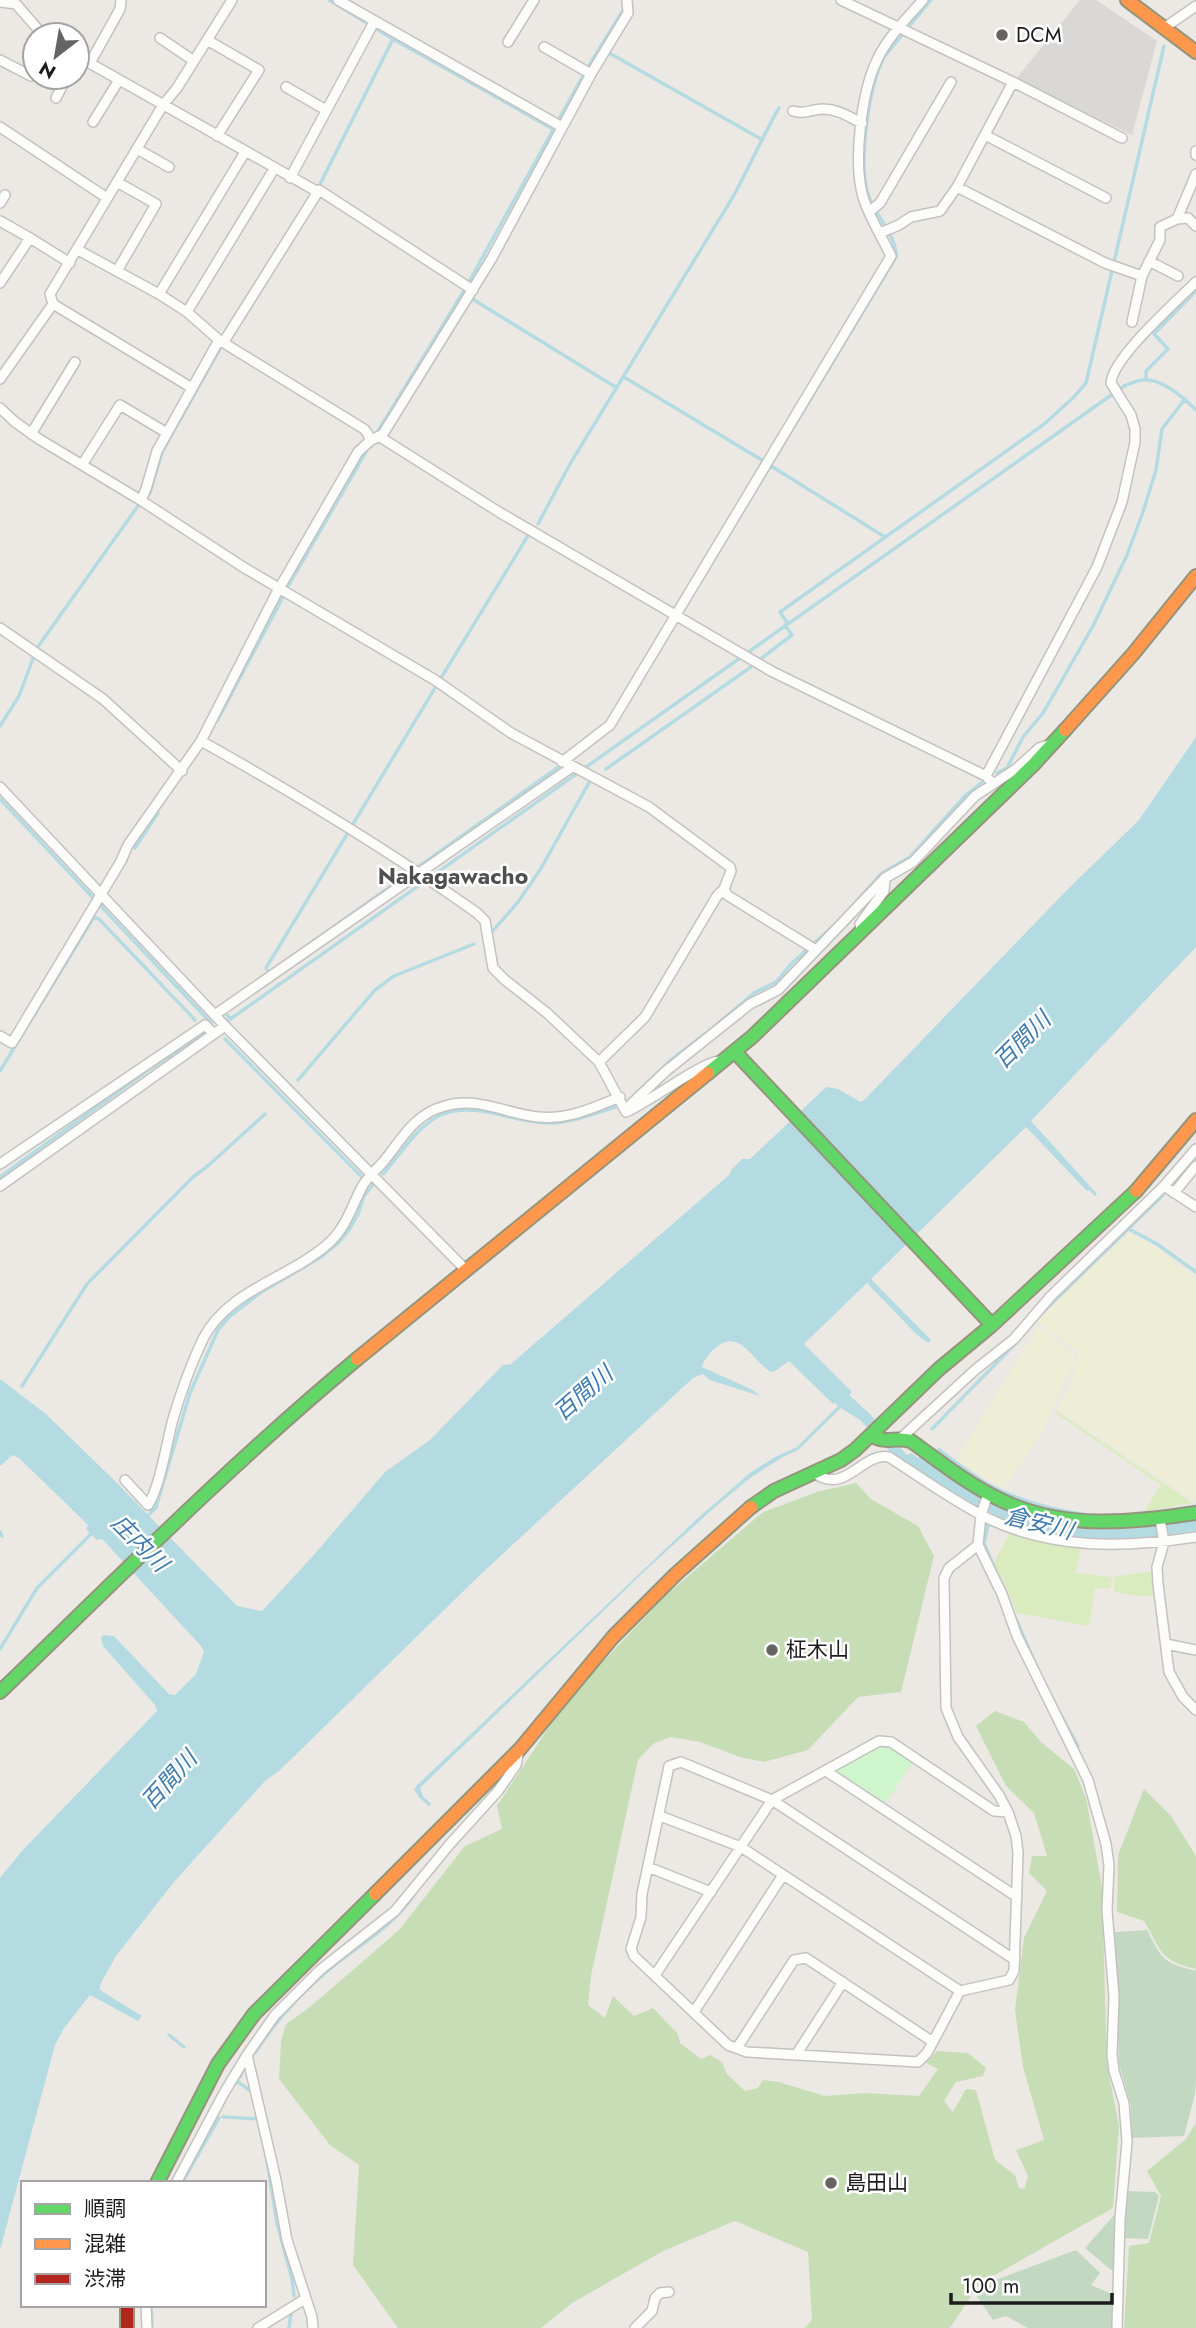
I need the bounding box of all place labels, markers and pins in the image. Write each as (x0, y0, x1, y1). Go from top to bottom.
place label: DCM (1016, 20, 1062, 50)
marker: DCM (994, 27, 1010, 43)
place label: 柾木山 (786, 1635, 849, 1665)
marker: 柾木山 (764, 1642, 780, 1658)
place label: 島田山 (845, 2168, 908, 2198)
marker: 島田山 (823, 2175, 839, 2191)

